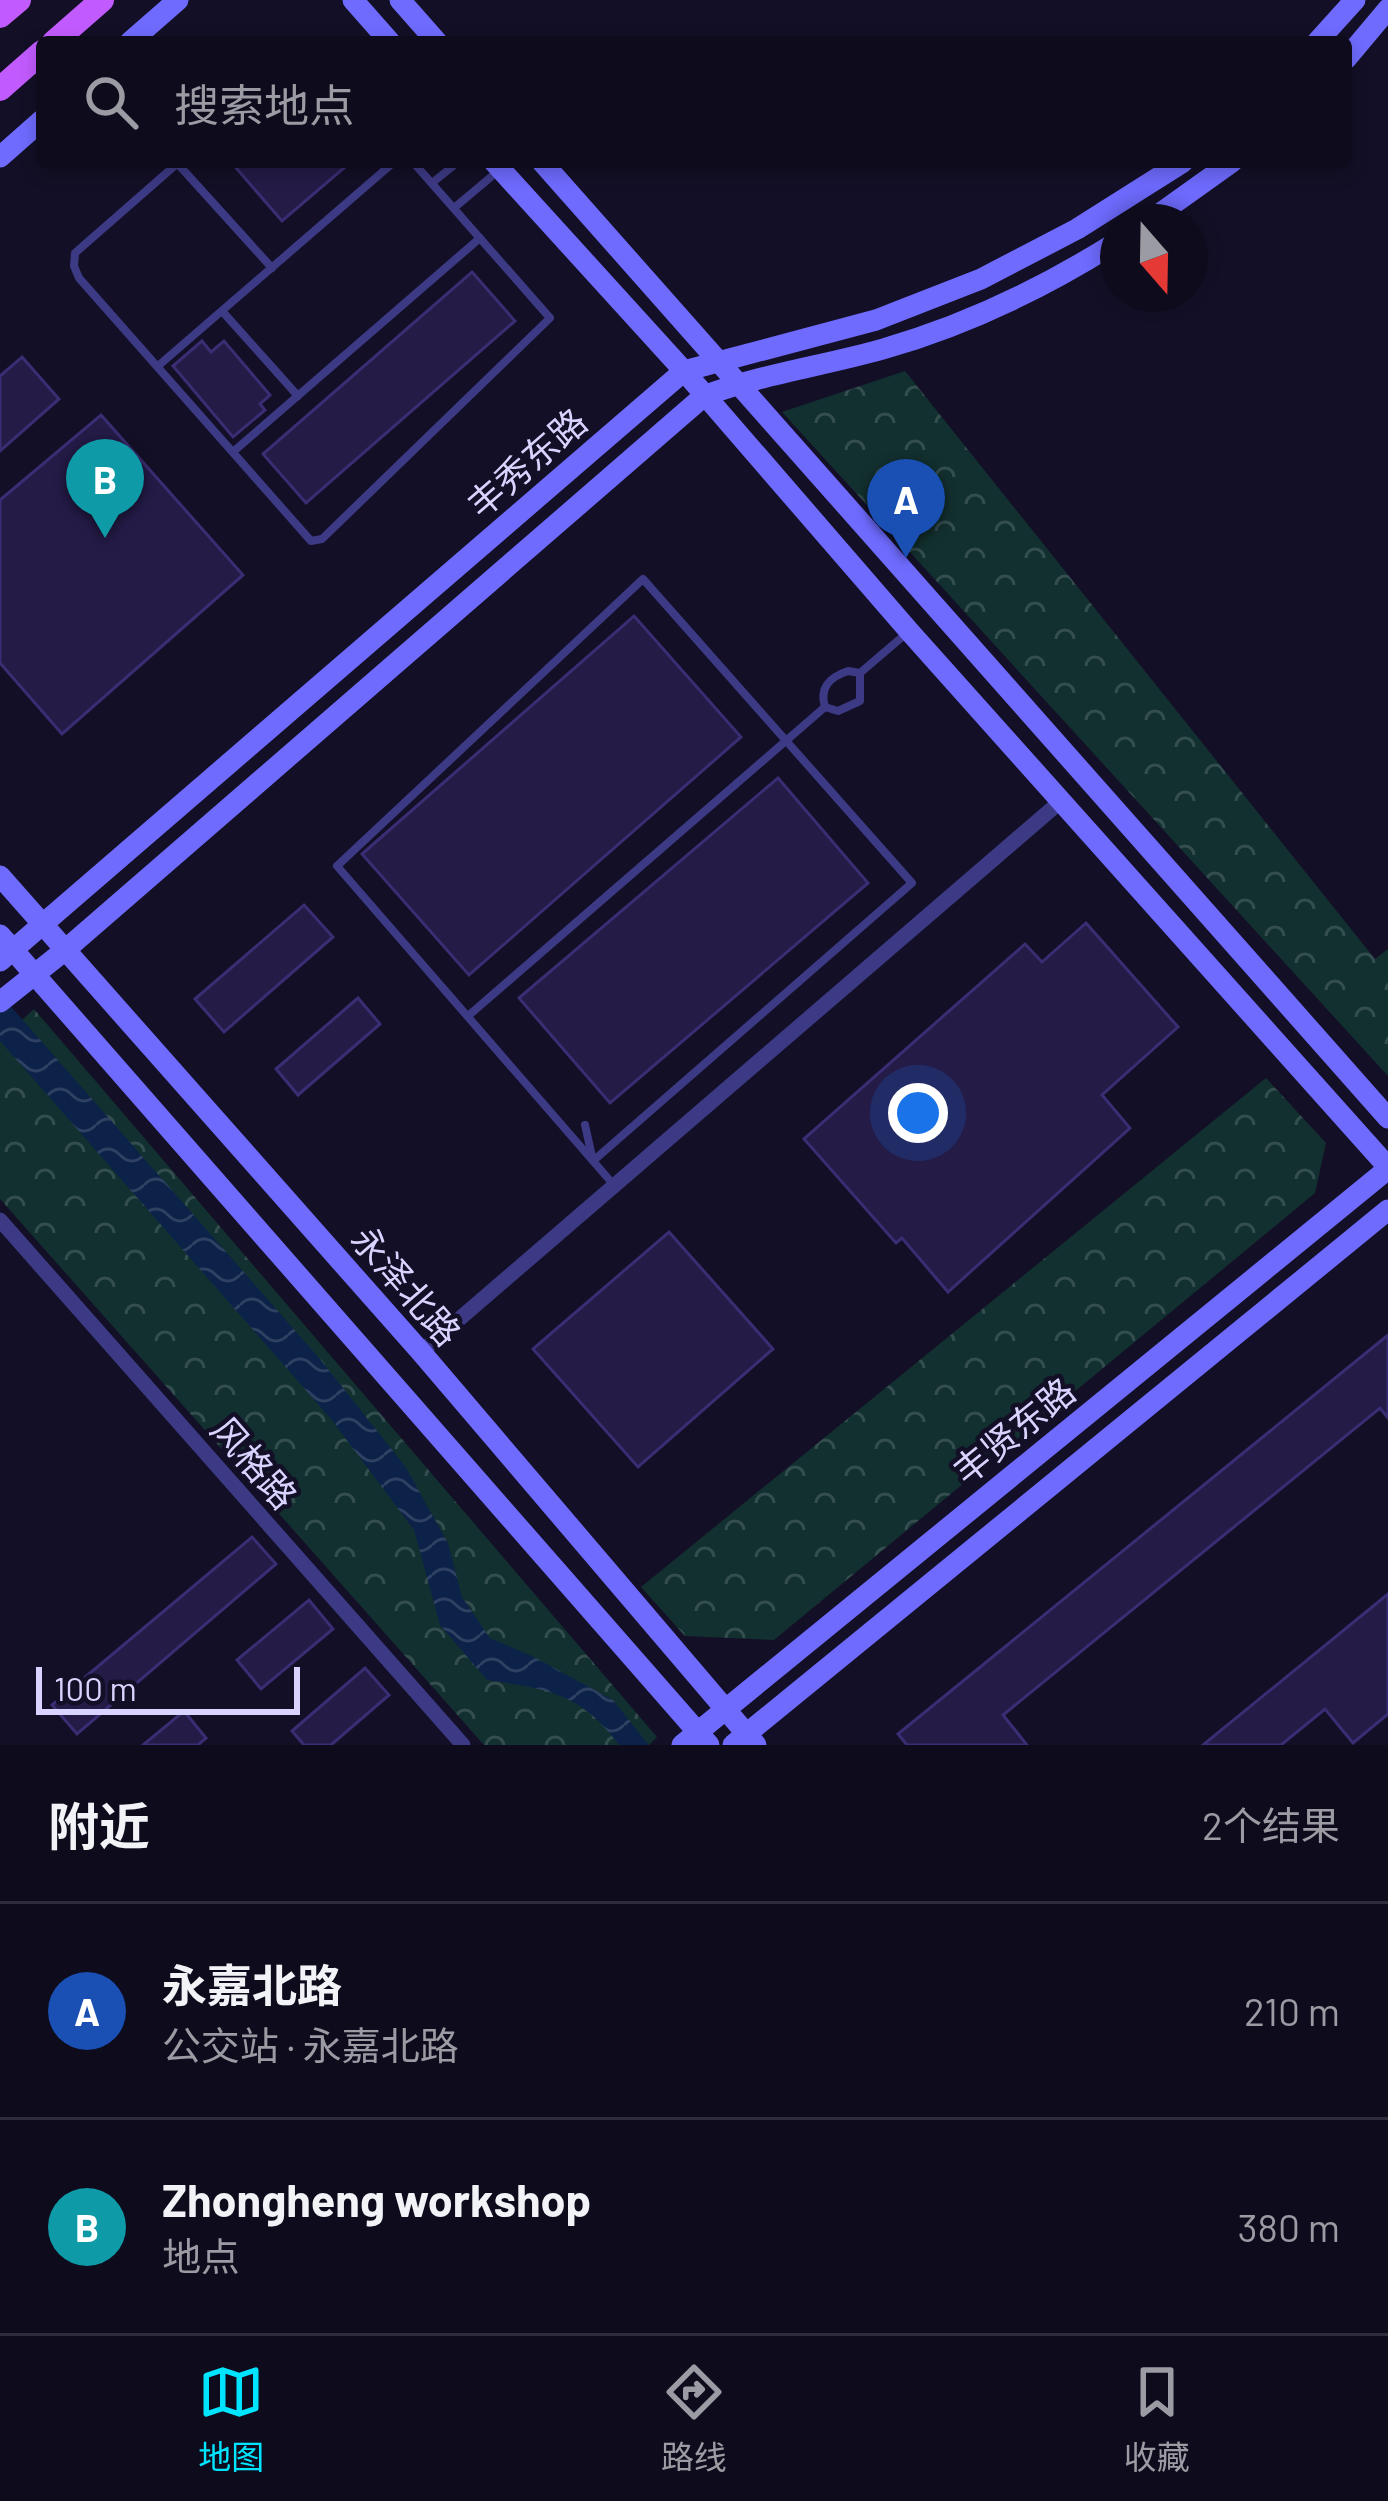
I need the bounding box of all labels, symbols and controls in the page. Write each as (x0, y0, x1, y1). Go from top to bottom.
search box (36, 36, 1352, 168)
icon: search (78, 69, 144, 135)
text: 搜索地点 (174, 77, 354, 131)
north arrow (1100, 204, 1208, 312)
street label: 丰秀东路 (458, 398, 594, 525)
pin: B (66, 439, 144, 538)
pin: A (867, 459, 945, 558)
your location (888, 1083, 948, 1143)
street label: 永泽北路 (344, 1217, 471, 1353)
street label: 丰贤东路 (944, 1368, 1083, 1492)
street label: 风格路 (203, 1407, 307, 1517)
scale bar (36, 1661, 300, 1714)
text: 100 m (54, 1668, 137, 1708)
text: 附近 (48, 1794, 150, 1855)
text: 2个结果 (1202, 1801, 1340, 1848)
text: 永嘉北路 (162, 1957, 342, 2011)
text: A (74, 1987, 100, 2034)
text: 210 m (1244, 1987, 1340, 2034)
text: 公交站 · 永嘉北路 (162, 2021, 459, 2068)
text: Zhongheng workshop (162, 2172, 591, 2226)
text: B (75, 2203, 99, 2250)
text: 380 m (1238, 2203, 1340, 2250)
text: 地点 (162, 2232, 240, 2279)
tab: 地图 (198, 2359, 264, 2479)
tab: 路线 (661, 2359, 727, 2479)
tab: 收藏 (1124, 2359, 1190, 2479)

